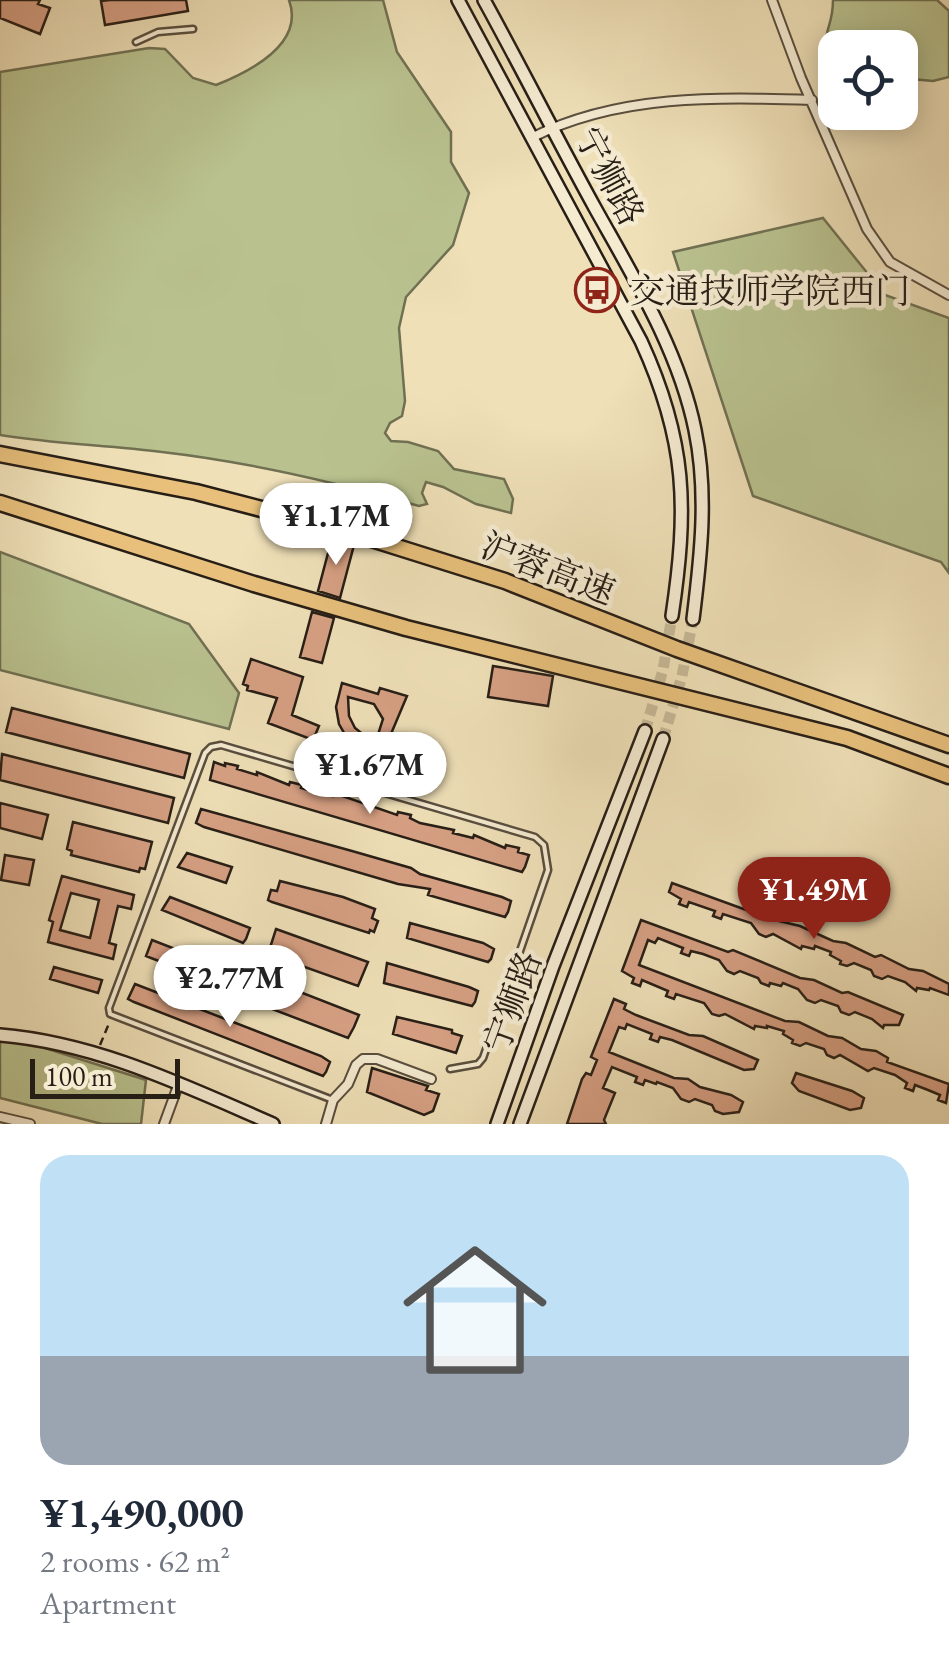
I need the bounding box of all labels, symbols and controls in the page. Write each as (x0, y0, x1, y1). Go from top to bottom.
map controls (818, 30, 918, 130)
button: locate (818, 30, 918, 130)
street label: 宁狮路 (565, 119, 655, 233)
bus stop icon: 交通技师学院西门 (574, 267, 620, 313)
place label: 交通技师学院西门 (630, 268, 910, 313)
pin: ¥1.17M (255, 483, 417, 568)
text: ¥1.17M (282, 494, 390, 536)
street label: 沪蓉高速 (475, 522, 621, 614)
pin: ¥1.67M (289, 732, 451, 817)
text: ¥1.67M (316, 743, 424, 785)
pin: ¥1.49M (733, 857, 895, 942)
text: ¥1.49M (760, 868, 868, 910)
pin: ¥2.77M (149, 945, 311, 1030)
street label: 宁狮路 (473, 945, 551, 1059)
text: ¥2.77M (176, 956, 284, 998)
scale bar (30, 1054, 180, 1098)
text: 100 m (45, 1058, 113, 1094)
icon: home (385, 1220, 565, 1400)
text: ¥1,490,000 (40, 1485, 244, 1540)
text: 2 rooms · 62 m² (40, 1540, 230, 1582)
text: Apartment (40, 1582, 176, 1624)

